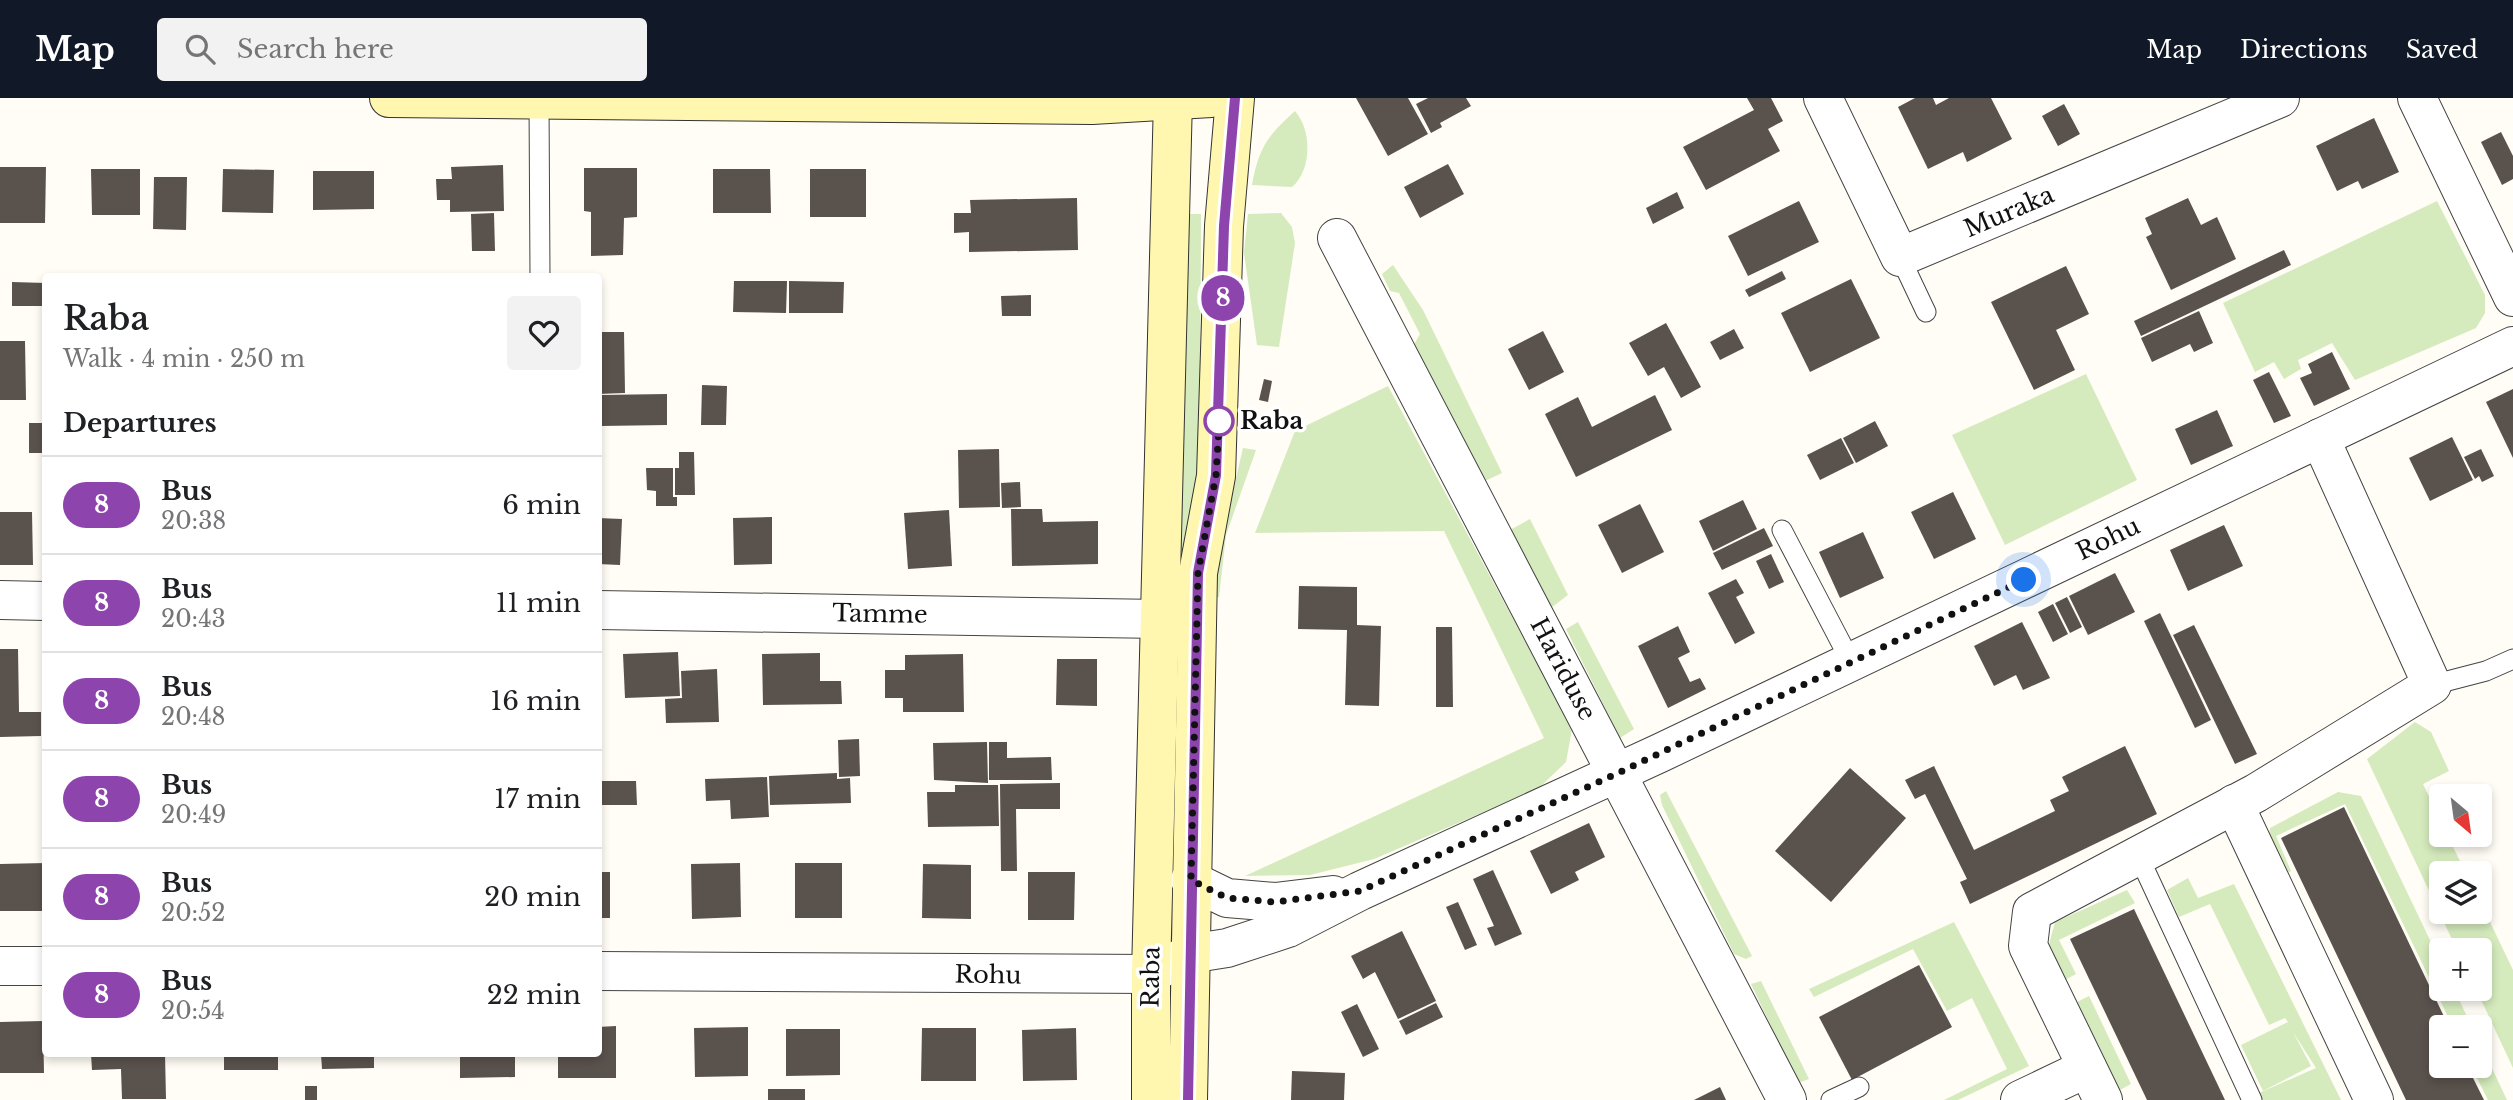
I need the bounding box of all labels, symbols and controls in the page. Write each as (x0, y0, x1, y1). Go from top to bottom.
search box (157, 18, 647, 81)
text: Map (35, 29, 115, 70)
icon: search (181, 30, 219, 68)
text: Search here (237, 33, 394, 65)
text: Map (2146, 35, 2202, 64)
text: Directions (2240, 35, 2368, 64)
text: Saved (2406, 35, 2478, 64)
street label: Muraka (1960, 179, 2059, 243)
line badge: 8 (1200, 275, 1246, 321)
text: 8 (1215, 283, 1231, 312)
button: heart (507, 296, 581, 370)
text: Raba (63, 298, 149, 339)
text: Walk · 4 min · 250 m (63, 345, 305, 373)
marker: Raba (1204, 406, 1234, 436)
place label: Raba (1240, 406, 1304, 435)
text: Departures (63, 407, 217, 439)
text: Bus (161, 475, 212, 507)
text: 6 min (502, 489, 581, 521)
text: 8 (94, 490, 109, 519)
text: 20:38 (161, 507, 226, 535)
street label: Rohu (2071, 511, 2144, 566)
your location (2006, 562, 2041, 597)
text: Bus (161, 573, 212, 605)
text: 11 min (496, 587, 581, 619)
text: 8 (94, 588, 109, 617)
street label: Tamme (832, 598, 928, 629)
text: 20:43 (161, 605, 226, 633)
street label: Hariduse (1524, 612, 1603, 725)
text: Bus (161, 671, 212, 703)
text: 16 min (491, 685, 581, 717)
text: 8 (94, 686, 109, 715)
text: 20:48 (161, 703, 226, 731)
text: Bus (161, 769, 212, 801)
text: 17 min (494, 783, 581, 815)
text: 8 (94, 784, 109, 813)
north arrow (2429, 784, 2492, 847)
map controls (2429, 784, 2492, 1078)
text: 20:49 (161, 801, 226, 829)
button: layers (2429, 861, 2492, 924)
text: Bus (161, 867, 212, 899)
text: 20 min (484, 881, 581, 913)
text: 8 (94, 882, 109, 911)
text: 20:52 (161, 899, 225, 927)
button: + (2429, 938, 2492, 1001)
street label: Raba (1135, 945, 1166, 1008)
street label: Rohu (954, 959, 1022, 990)
text: Bus (161, 965, 212, 997)
text: 22 min (487, 979, 581, 1011)
text: 8 (94, 980, 109, 1009)
text: 20:54 (161, 997, 225, 1025)
button: − (2429, 1015, 2492, 1078)

